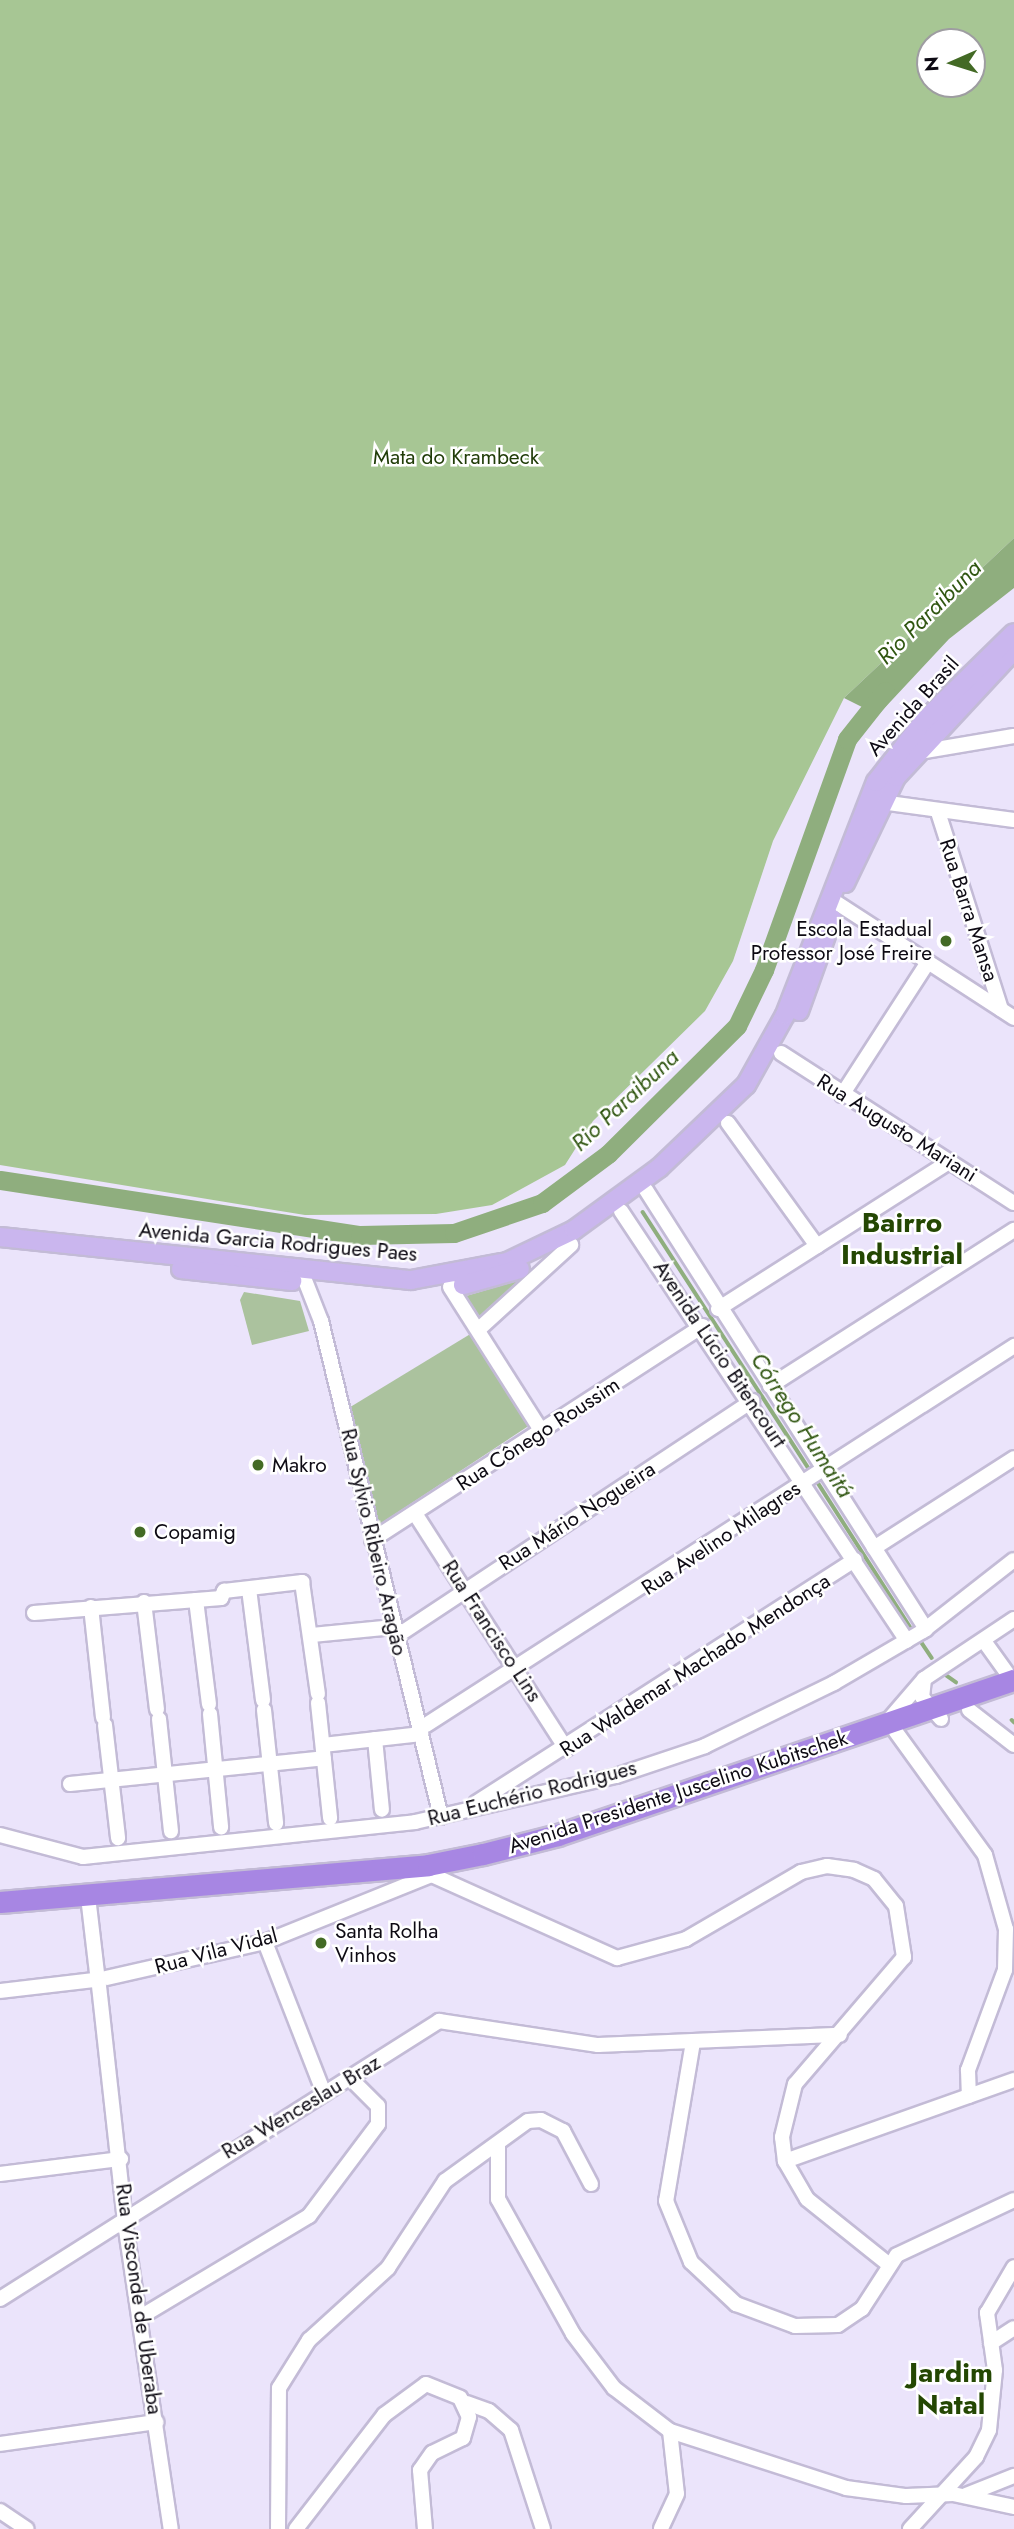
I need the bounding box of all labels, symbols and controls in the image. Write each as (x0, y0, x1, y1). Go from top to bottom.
north arrow (916, 28, 986, 98)
text: N (918, 56, 945, 72)
park label: Mata do Krambeck (373, 444, 539, 470)
water label: Rio Paraibuna (871, 554, 987, 670)
street label: Avenida Brasil (862, 651, 964, 761)
street label: Rua Barra Mansa (934, 835, 1004, 985)
place label: Escola Estadual Professor José Freire (751, 916, 932, 966)
marker: Escola Estadual Professor José Freire (938, 933, 954, 949)
water label: Rio Paraibuna (566, 1043, 684, 1157)
street label: Rua Augusto Mariani (812, 1068, 982, 1188)
district label: Bairro Industrial (841, 1206, 963, 1272)
street label: Avenida Garcia Rodrigues Paes (138, 1217, 418, 1267)
street label: Avenida Lúcio Bitencourt (648, 1256, 792, 1452)
water label: Córrego Humaitá (745, 1347, 859, 1503)
street label: Rua Cônego Roussim (452, 1372, 624, 1496)
street label: Rua Sylvio Ribeiro Aragão (336, 1426, 412, 1658)
place label: Makro (272, 1452, 327, 1478)
street label: Rua Mário Nogueira (494, 1456, 660, 1576)
marker: Makro (250, 1457, 266, 1473)
street label: Rua Avelino Milagres (637, 1475, 805, 1601)
place label: Copamig (154, 1519, 236, 1545)
marker: Copamig (132, 1524, 148, 1540)
street label: Rua Francisco Lins (437, 1555, 547, 1707)
street label: Rua Waldemar Machado Mendonça (555, 1568, 835, 1762)
street label: Avenida Presidente Juscelino Kubitschek (505, 1725, 851, 1859)
street label: Rua Euchério Rodrigues (425, 1755, 639, 1831)
place label: Santa Rolha Vinhos (335, 1918, 438, 1968)
street label: Rua Vila Vidal (152, 1923, 280, 1979)
marker: Santa Rolha Vinhos (313, 1935, 329, 1951)
street label: Rua Wenceslau Braz (217, 2050, 385, 2164)
street label: Rua Visconde de Uberaba (110, 2182, 168, 2416)
district label: Jardim Natal (909, 2356, 993, 2422)

